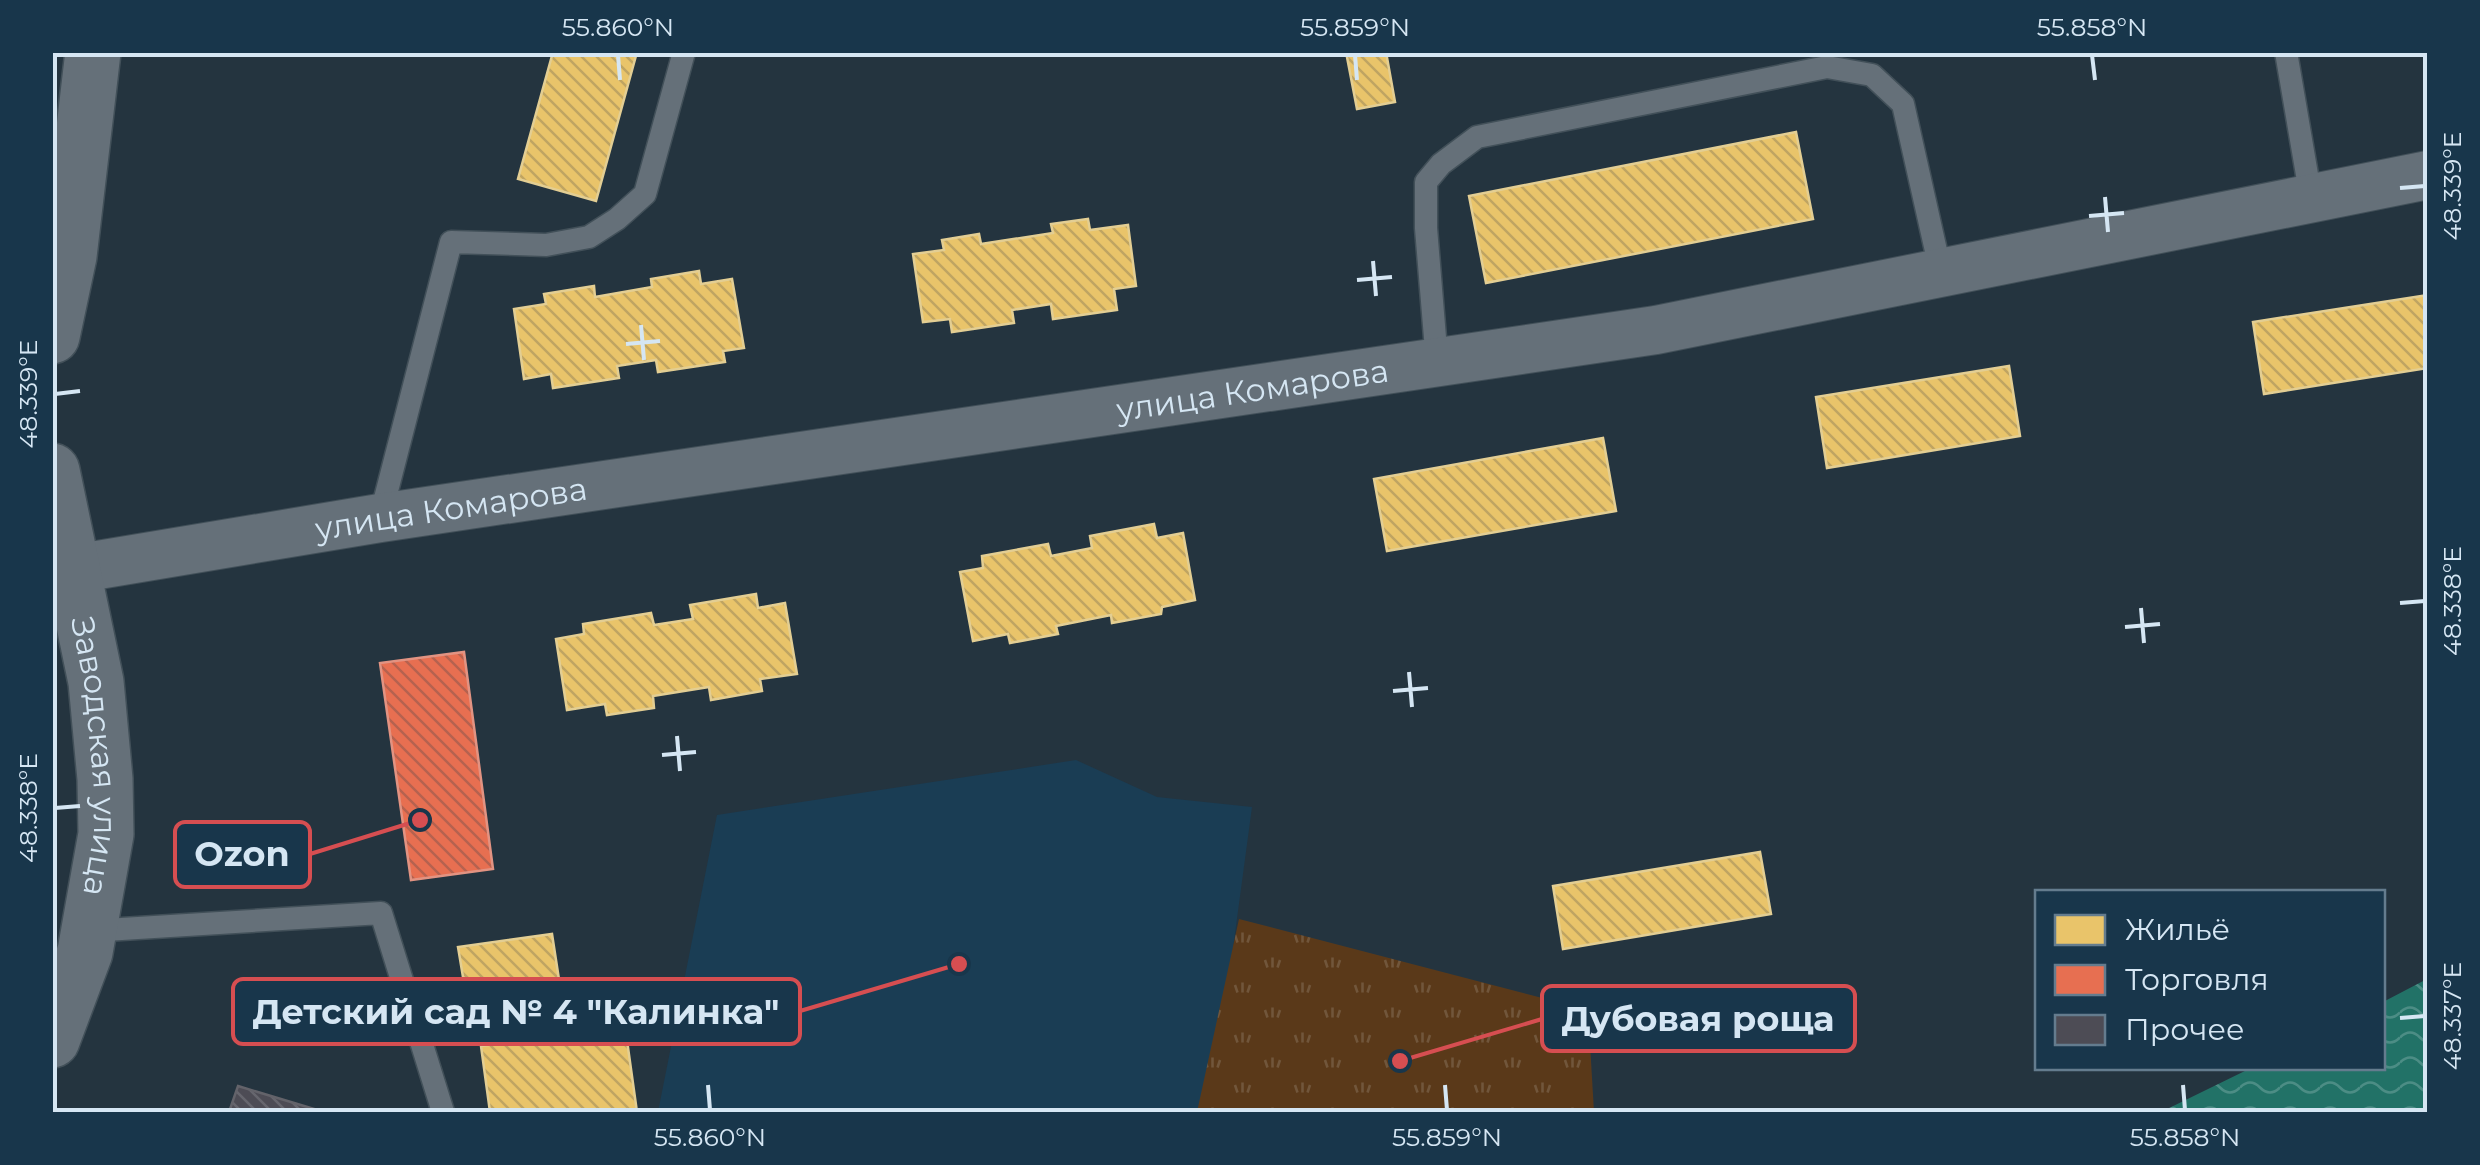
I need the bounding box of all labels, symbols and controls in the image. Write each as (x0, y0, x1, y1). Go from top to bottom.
text: 55.860°N (562, 12, 674, 42)
text: 55.859°N (1300, 12, 1410, 42)
text: 55.858°N (2037, 12, 2147, 42)
text: 48.339°E (2437, 131, 2467, 241)
text: 48.339°E (13, 339, 43, 449)
street label: улица Комарова (1113, 350, 1391, 429)
street label: улица Комарова (311, 468, 590, 548)
text: 48.338°E (2437, 546, 2467, 656)
street label: Заводская улица (63, 613, 126, 899)
text: 48.338°E (13, 753, 43, 863)
callout: Ozon (175, 822, 310, 887)
text: Ozon (194, 832, 290, 875)
legend (2035, 890, 2385, 1070)
text: Жильё (2125, 911, 2230, 948)
text: Торговля (2125, 961, 2269, 998)
text: 48.337°E (2437, 962, 2467, 1070)
callout: Детский сад № 4 "Калинка" (233, 979, 800, 1044)
callout: Дубовая роща (1542, 986, 1855, 1051)
text: Детский сад № 4 "Калинка" (253, 990, 779, 1033)
text: Дубовая роща (1562, 997, 1834, 1040)
text: Прочее (2125, 1011, 2244, 1048)
text: 55.860°N (654, 1122, 766, 1152)
text: 55.859°N (1392, 1122, 1502, 1152)
text: 55.858°N (2130, 1122, 2240, 1152)

